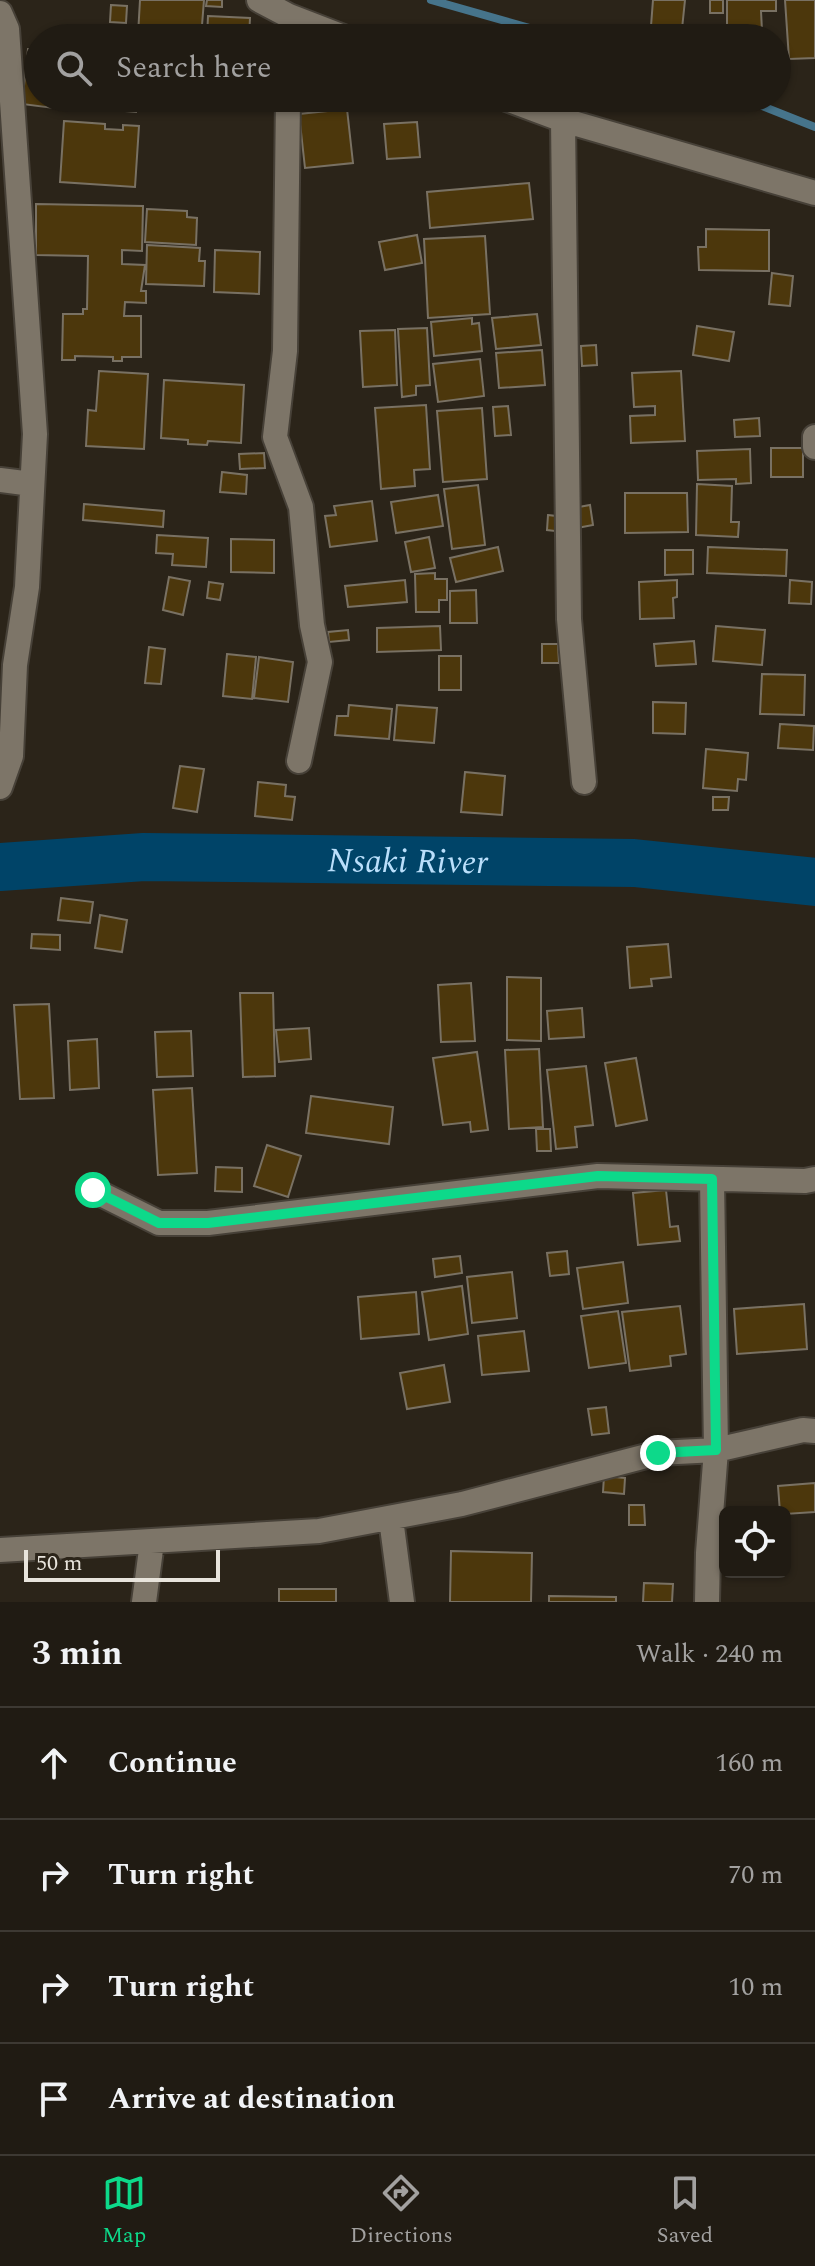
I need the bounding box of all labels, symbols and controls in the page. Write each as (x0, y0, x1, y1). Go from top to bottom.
search box (24, 24, 791, 112)
text: Search here (116, 45, 272, 91)
icon: search (52, 46, 96, 90)
water label: Nsaki River (327, 835, 489, 889)
route start (75, 1172, 111, 1208)
route end (640, 1435, 676, 1471)
map controls (719, 1506, 791, 1578)
button: locate (719, 1506, 791, 1578)
scale bar (24, 1546, 220, 1582)
text: 50 m (36, 1547, 82, 1580)
text: 3 min (32, 1628, 122, 1680)
text: Walk · 240 m (636, 1634, 783, 1674)
text: Continue (108, 1740, 237, 1786)
icon: ahead (32, 1741, 76, 1785)
text: 160 m (715, 1743, 783, 1783)
text: Turn right (108, 1852, 254, 1898)
icon: right (32, 1853, 76, 1897)
text: 70 m (728, 1855, 783, 1895)
text: Turn right (108, 1964, 254, 2010)
icon: right (32, 1965, 76, 2009)
text: 10 m (728, 1967, 783, 2007)
text: Arrive at destination (108, 2076, 395, 2122)
icon: arrive (32, 2077, 76, 2121)
tab: Map (102, 2171, 146, 2252)
tab: Directions (350, 2171, 453, 2252)
tab: Saved (657, 2171, 713, 2252)

